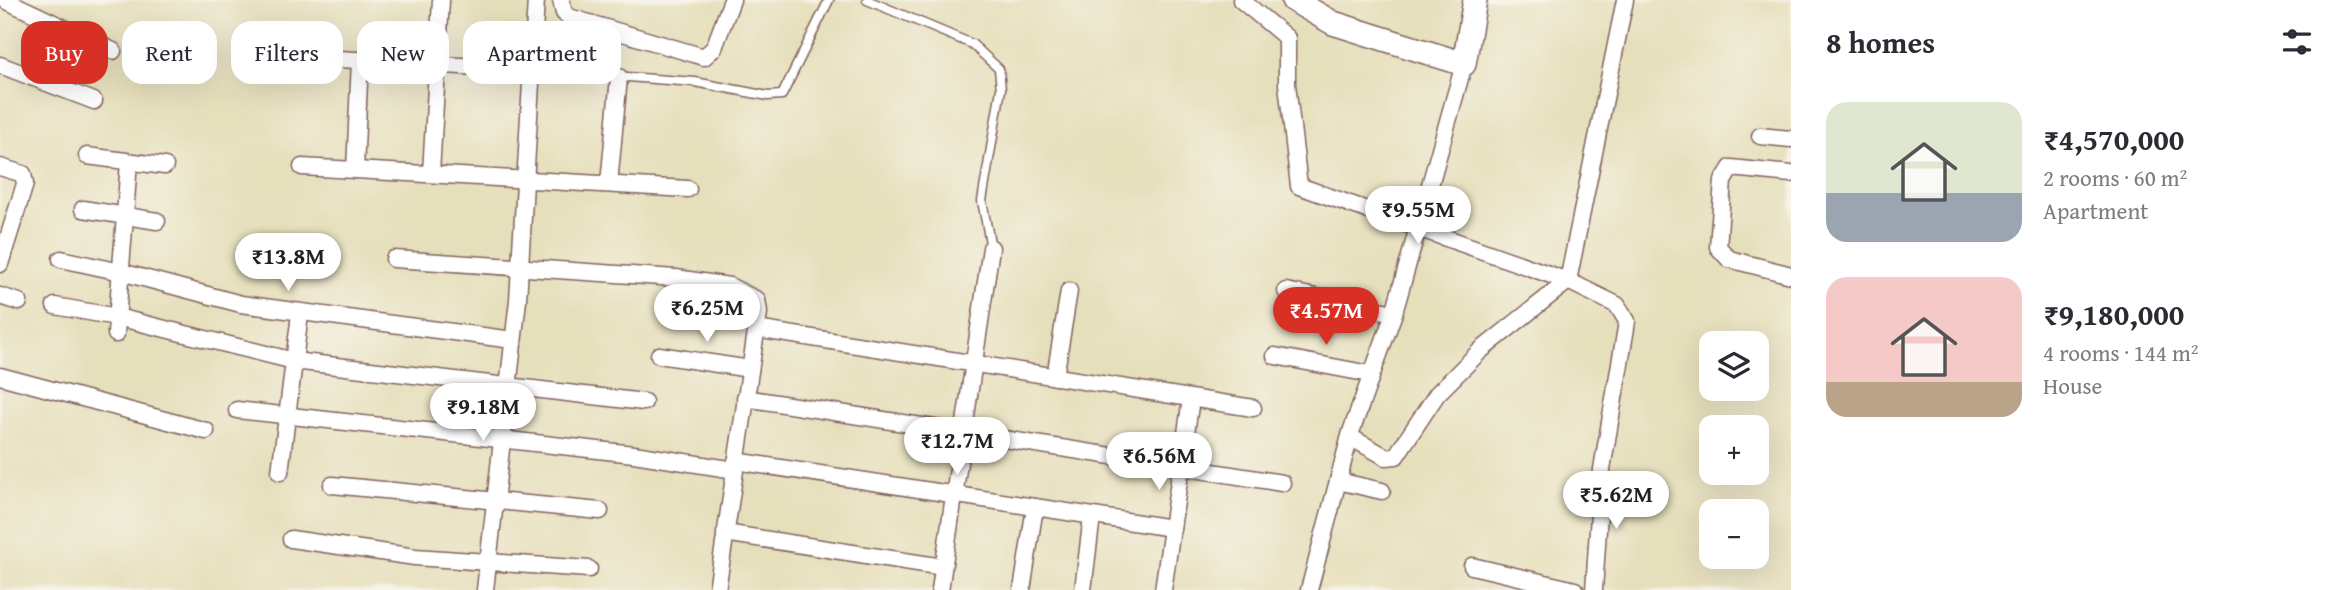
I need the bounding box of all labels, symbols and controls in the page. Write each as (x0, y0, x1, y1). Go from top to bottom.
text: 8 homes (1826, 20, 1935, 64)
chip: Buy (21, 21, 108, 84)
chip: Rent (122, 21, 217, 84)
chip: Filters (231, 21, 343, 84)
chip: New (357, 21, 449, 84)
chip: Apartment (463, 21, 621, 84)
icon: filters (2278, 23, 2316, 61)
text: ₹4,570,000 (2043, 117, 2184, 161)
icon: home (1882, 130, 1966, 214)
text: 2 rooms · 60 m² (2043, 161, 2187, 194)
pin: ₹9.55M (1361, 187, 1475, 246)
text: ₹9.55M (1381, 192, 1455, 225)
text: Apartment (2043, 194, 2148, 227)
pin: ₹13.8M (231, 233, 345, 293)
text: ₹13.8M (251, 239, 325, 272)
pin: ₹6.25M (650, 284, 764, 344)
pin: ₹4.57M (1269, 288, 1383, 347)
text: ₹6.25M (670, 290, 744, 323)
text: ₹9,180,000 (2043, 292, 2184, 336)
text: ₹4.57M (1289, 293, 1363, 326)
icon: home (1882, 305, 1966, 389)
map controls (1699, 331, 1769, 569)
button: layers (1699, 331, 1769, 401)
text: 4 rooms · 144 m² (2043, 336, 2198, 369)
text: House (2043, 369, 2102, 402)
pin: ₹9.18M (426, 384, 540, 443)
text: ₹9.18M (446, 389, 520, 422)
button: + (1699, 415, 1769, 485)
pin: ₹12.7M (900, 418, 1014, 477)
text: ₹12.7M (920, 423, 994, 456)
pin: ₹6.56M (1102, 433, 1216, 492)
text: ₹6.56M (1122, 438, 1196, 471)
pin: ₹5.62M (1559, 472, 1673, 531)
text: ₹5.62M (1579, 477, 1653, 510)
button: − (1699, 499, 1769, 569)

